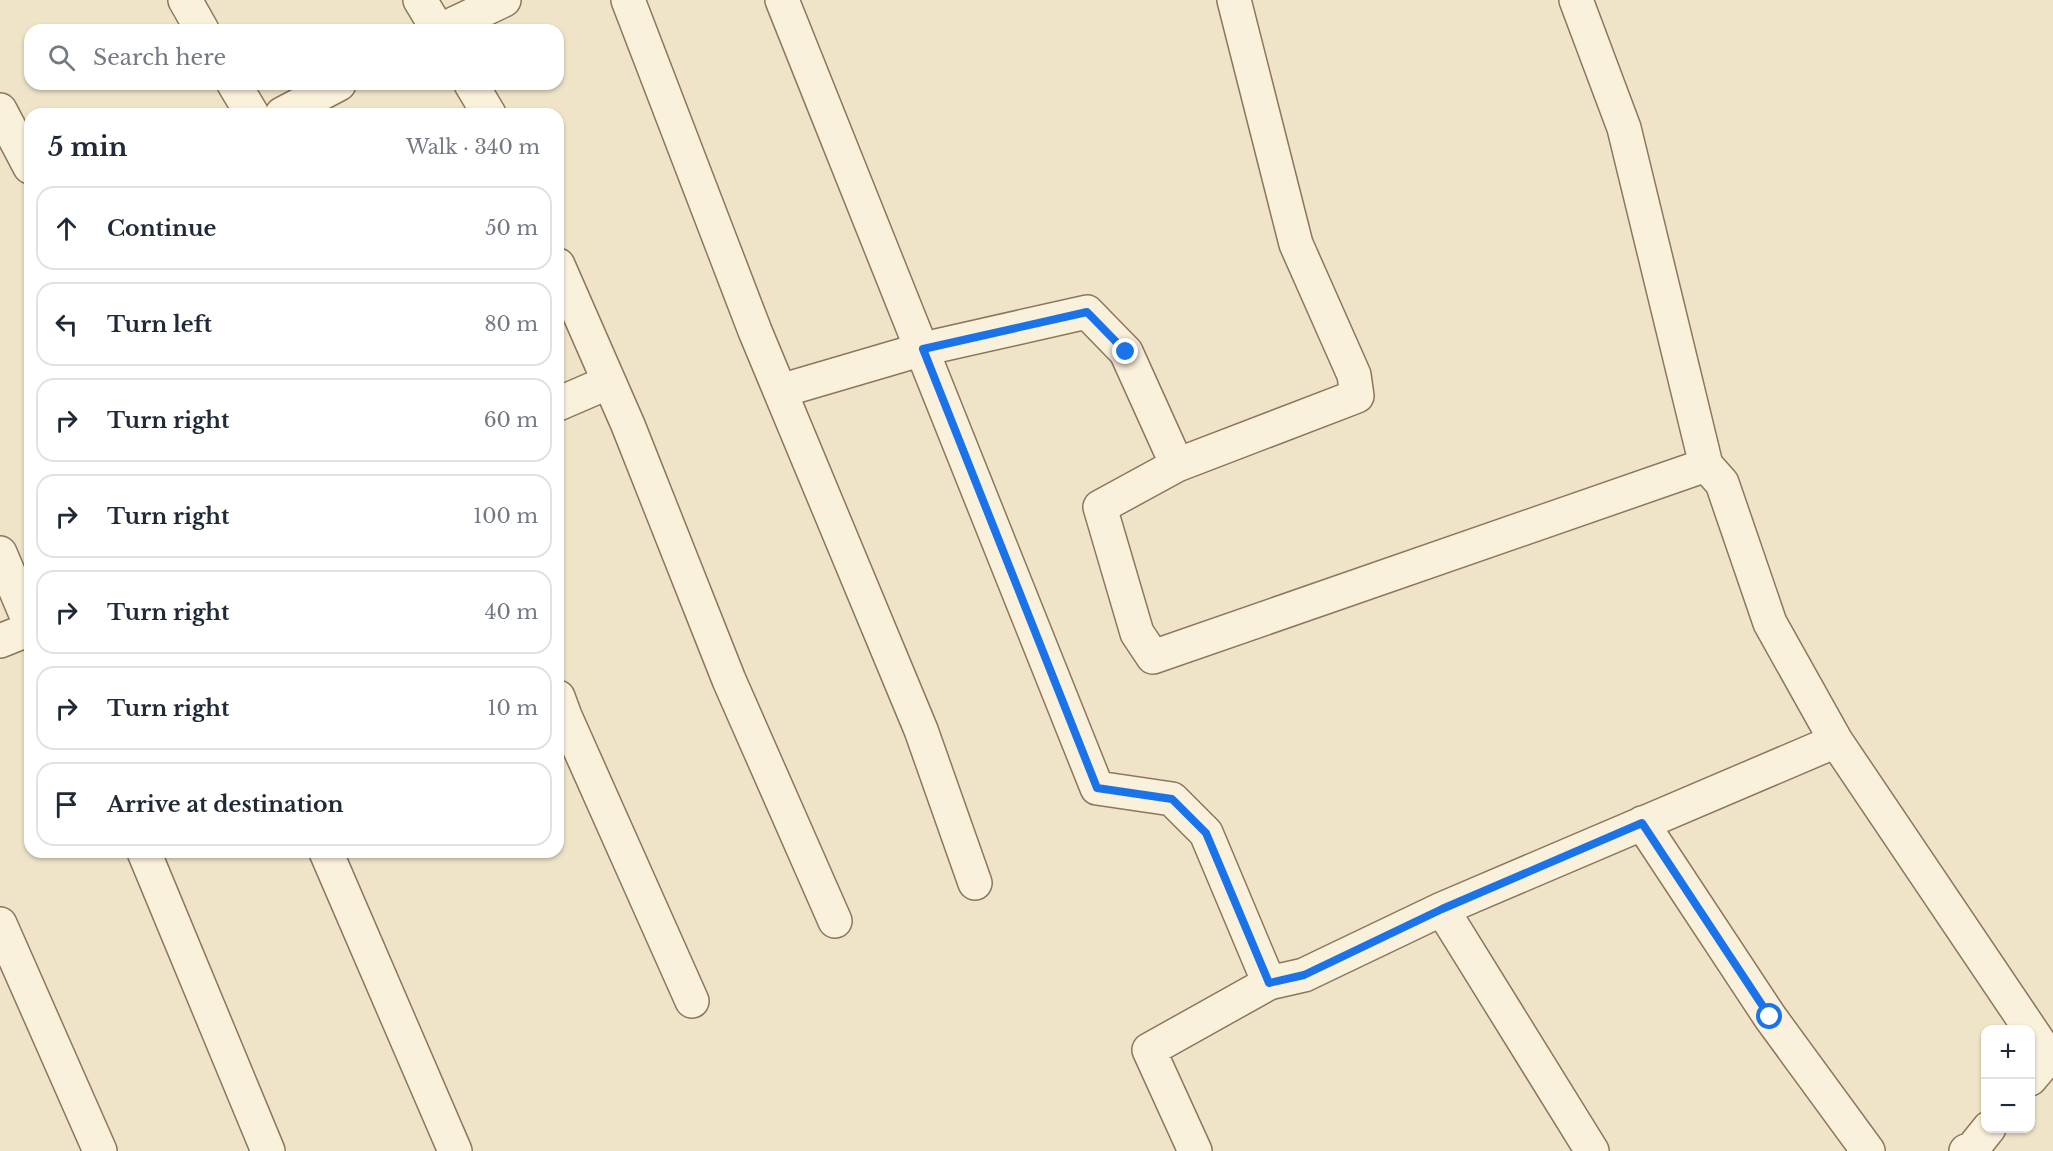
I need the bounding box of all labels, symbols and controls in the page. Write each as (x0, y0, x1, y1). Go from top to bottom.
search box (24, 24, 564, 90)
icon: search (45, 41, 78, 74)
text: Search here (93, 44, 226, 71)
text: 5 min (48, 131, 127, 163)
text: Walk · 340 m (406, 135, 540, 159)
icon: ahead (50, 212, 83, 245)
text: Continue (107, 215, 216, 242)
text: 50 m (485, 216, 538, 240)
icon: left (50, 308, 83, 341)
text: Turn left (107, 311, 212, 338)
text: 80 m (484, 312, 538, 336)
route end (1112, 338, 1138, 364)
icon: right (50, 404, 83, 437)
text: Turn right (107, 407, 229, 434)
text: 60 m (484, 408, 538, 432)
icon: right (50, 500, 83, 533)
text: Turn right (107, 503, 229, 530)
text: 100 m (473, 504, 538, 528)
icon: right (50, 596, 83, 629)
text: Turn right (107, 599, 229, 626)
text: 40 m (485, 600, 538, 624)
icon: right (50, 692, 83, 725)
text: Turn right (107, 695, 229, 722)
text: 10 m (488, 696, 538, 720)
icon: arrive (50, 788, 83, 821)
text: Arrive at destination (107, 791, 344, 818)
route start (1756, 1003, 1782, 1029)
map controls (1981, 1025, 2035, 1133)
button: + (1981, 1025, 2035, 1079)
button: − (1981, 1079, 2035, 1133)

